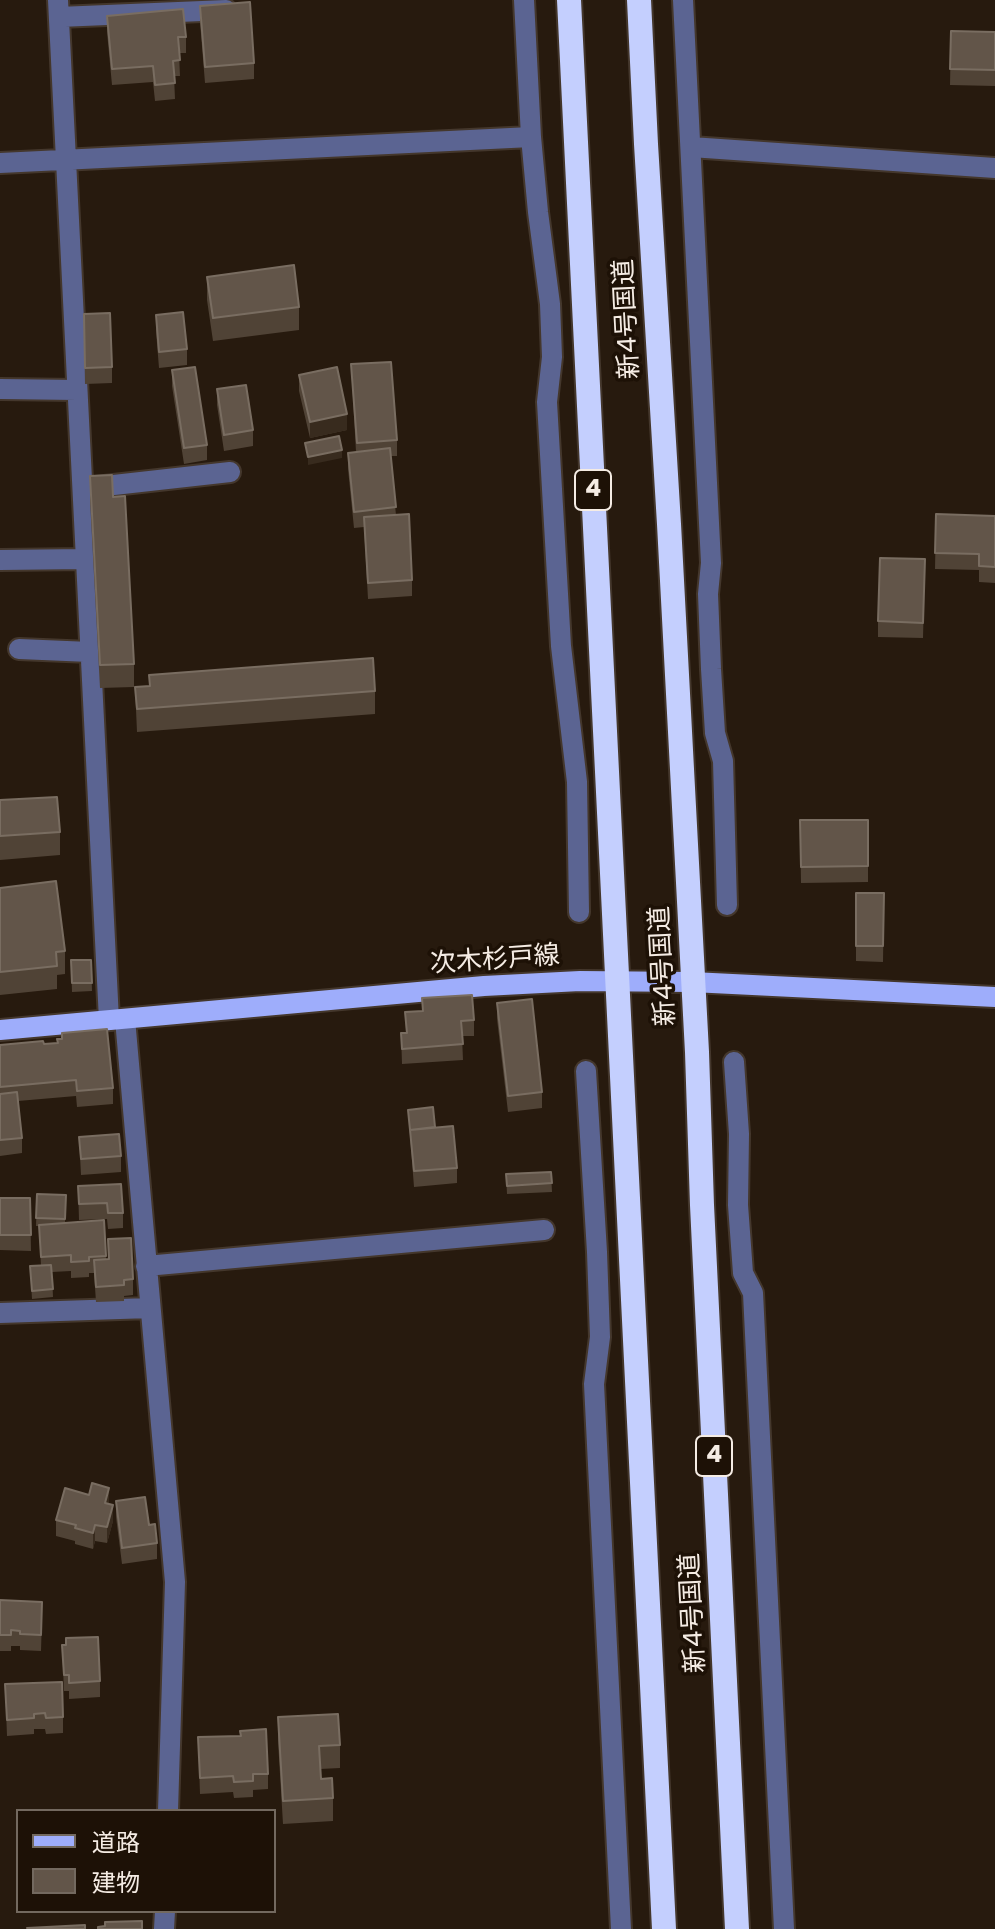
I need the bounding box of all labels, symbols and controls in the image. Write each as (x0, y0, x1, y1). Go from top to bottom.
street label: 新4号国道 (609, 258, 647, 380)
road number: 4 (575, 470, 611, 510)
street label: 新4号国道 (645, 905, 683, 1027)
street label: 次木杉戸線 (429, 941, 561, 981)
road number: 4 (696, 1436, 732, 1476)
street label: 新4号国道 (675, 1552, 713, 1674)
legend (16, 1809, 276, 1913)
text: 道路 (92, 1826, 140, 1859)
text: 建物 (92, 1866, 140, 1899)

